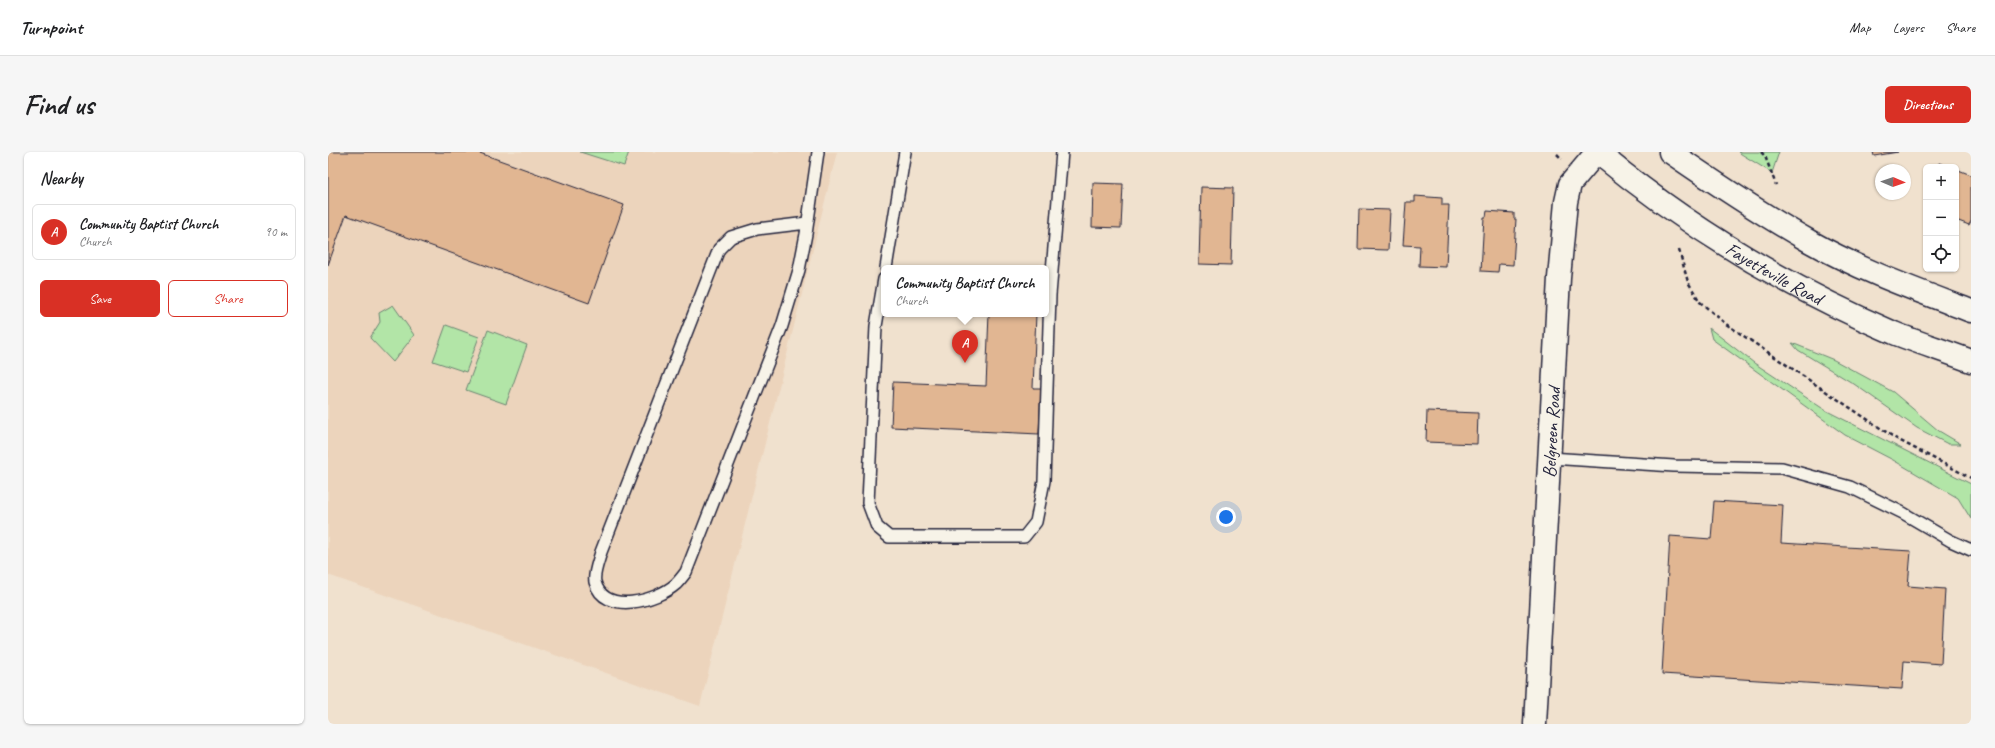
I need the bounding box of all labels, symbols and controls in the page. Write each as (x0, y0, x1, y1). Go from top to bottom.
text: Turnpoint (20, 16, 82, 40)
text: Map (1849, 19, 1871, 36)
text: Layers (1893, 19, 1924, 36)
text: Share (1946, 19, 1975, 36)
button: Directions (1885, 86, 1971, 123)
text: Find us (24, 87, 94, 122)
north arrow (1875, 164, 1911, 200)
map controls (1923, 164, 1959, 272)
button: + (1923, 164, 1959, 200)
text: Nearby (40, 168, 83, 189)
button: − (1923, 200, 1959, 236)
text: Community Baptist Church (79, 215, 218, 234)
text: A (51, 224, 57, 240)
text: 90 m (265, 224, 287, 240)
text: Church (79, 234, 112, 250)
button: locate (1923, 236, 1959, 272)
street label: Fayetteville Road (1721, 237, 1829, 312)
popup (881, 265, 1049, 317)
text: Community Baptist Church (895, 274, 1035, 293)
button: Save (40, 280, 160, 317)
button: Share (168, 280, 288, 317)
text: Church (895, 293, 928, 309)
pin: A (952, 330, 978, 363)
street label: Belgreen Road (1537, 383, 1566, 478)
your location (1216, 507, 1236, 527)

